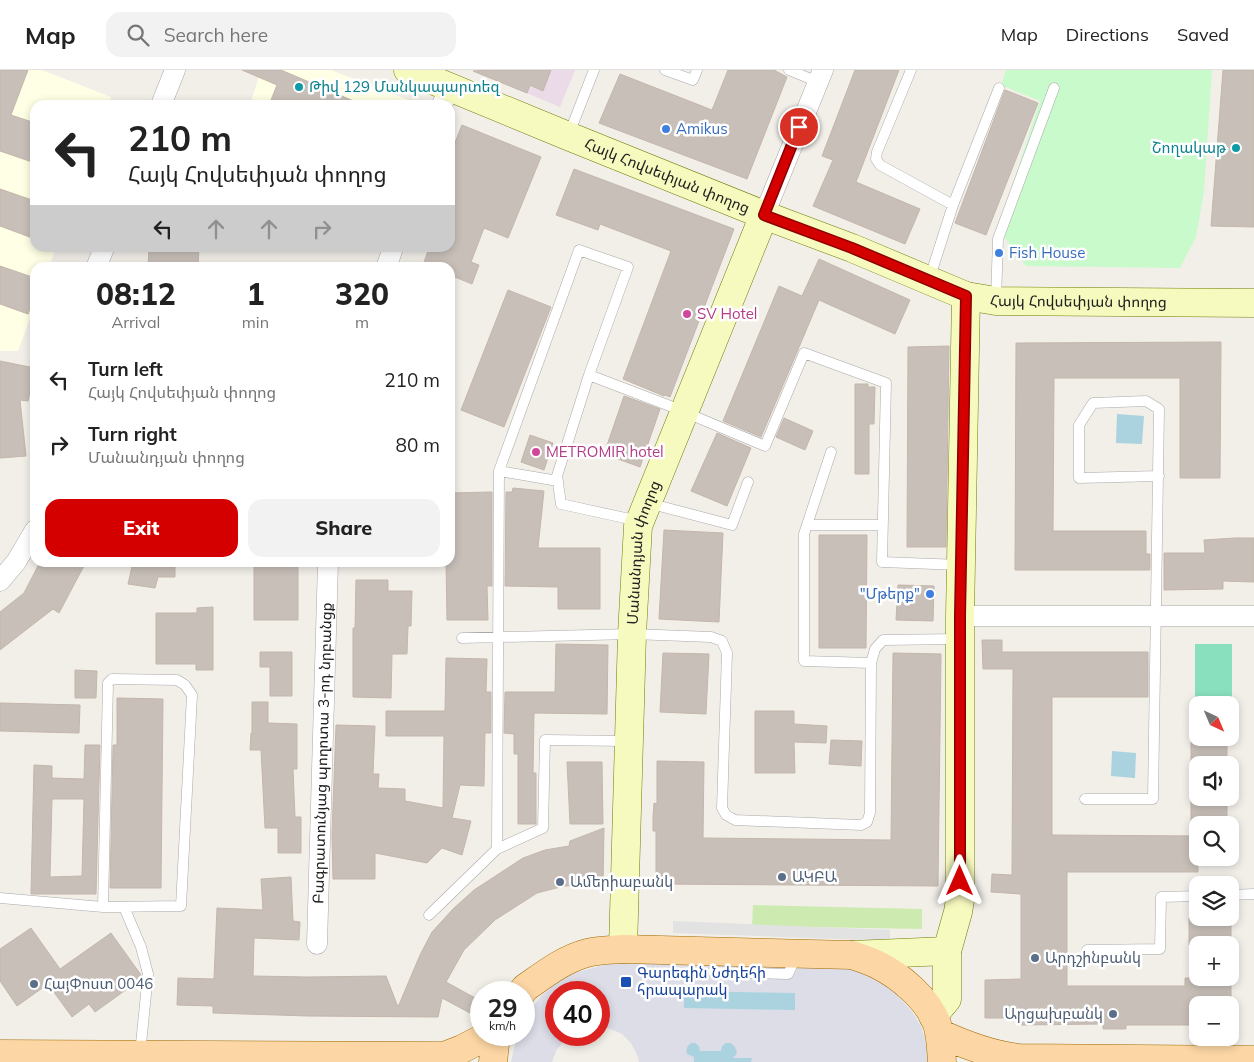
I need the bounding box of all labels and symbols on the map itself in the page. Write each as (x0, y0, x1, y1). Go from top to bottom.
place label: Թիվ 129 Մանկապարտեզ (309, 77, 501, 96)
marker: Թիվ 129 Մանկապարտեզ (293, 81, 305, 93)
pin (778, 106, 820, 148)
place label: Amikus (676, 119, 728, 138)
marker: Amikus (660, 123, 672, 135)
street label: Հայկ Հովսեփյան փողոց (582, 134, 753, 217)
place label: Շողակաթ (1152, 138, 1227, 157)
marker: Շողակաթ (1230, 142, 1242, 154)
place label: Fish House (1009, 243, 1085, 262)
marker: Fish House (993, 247, 1005, 259)
street label: Հայկ Հովսեփյան փողոց (989, 290, 1167, 311)
place label: SV Hotel (697, 304, 757, 323)
marker: SV Hotel (681, 308, 693, 320)
place label: METROMIR hotel (546, 442, 664, 461)
marker: METROMIR hotel (530, 446, 542, 458)
street label: Մանանդյան փողոց (623, 478, 664, 625)
place label: "Մթերք" (860, 584, 920, 603)
marker: "Մթերք" (924, 588, 936, 600)
street label: Բագրատունյաց պողոտա 3-րդ նրբանցք (308, 602, 336, 904)
north arrow (1189, 696, 1239, 746)
position arrow (933, 854, 985, 906)
place label: ԱԿԲԱ (792, 867, 837, 886)
marker: ԱԿԲԱ (776, 871, 788, 883)
place label: Ամերիաբանկ (570, 872, 673, 891)
marker: Ամերիաբանկ (554, 876, 566, 888)
place label: Արդշինբանկ (1045, 948, 1141, 967)
marker: Արդշինբանկ (1029, 952, 1041, 964)
place label: Գարեգին Նժդեհի հրապարակ (637, 963, 766, 999)
place label: ՀայՓոստ 0046 (44, 974, 153, 993)
marker: Գարեգին Նժդեհի հրապարակ (619, 975, 633, 989)
marker: ՀայՓոստ 0046 (28, 978, 40, 990)
speed limit sign: 40 (545, 981, 610, 1046)
place label: Արցախբանկ (1004, 1004, 1103, 1023)
marker: Արցախբանկ (1107, 1008, 1119, 1020)

